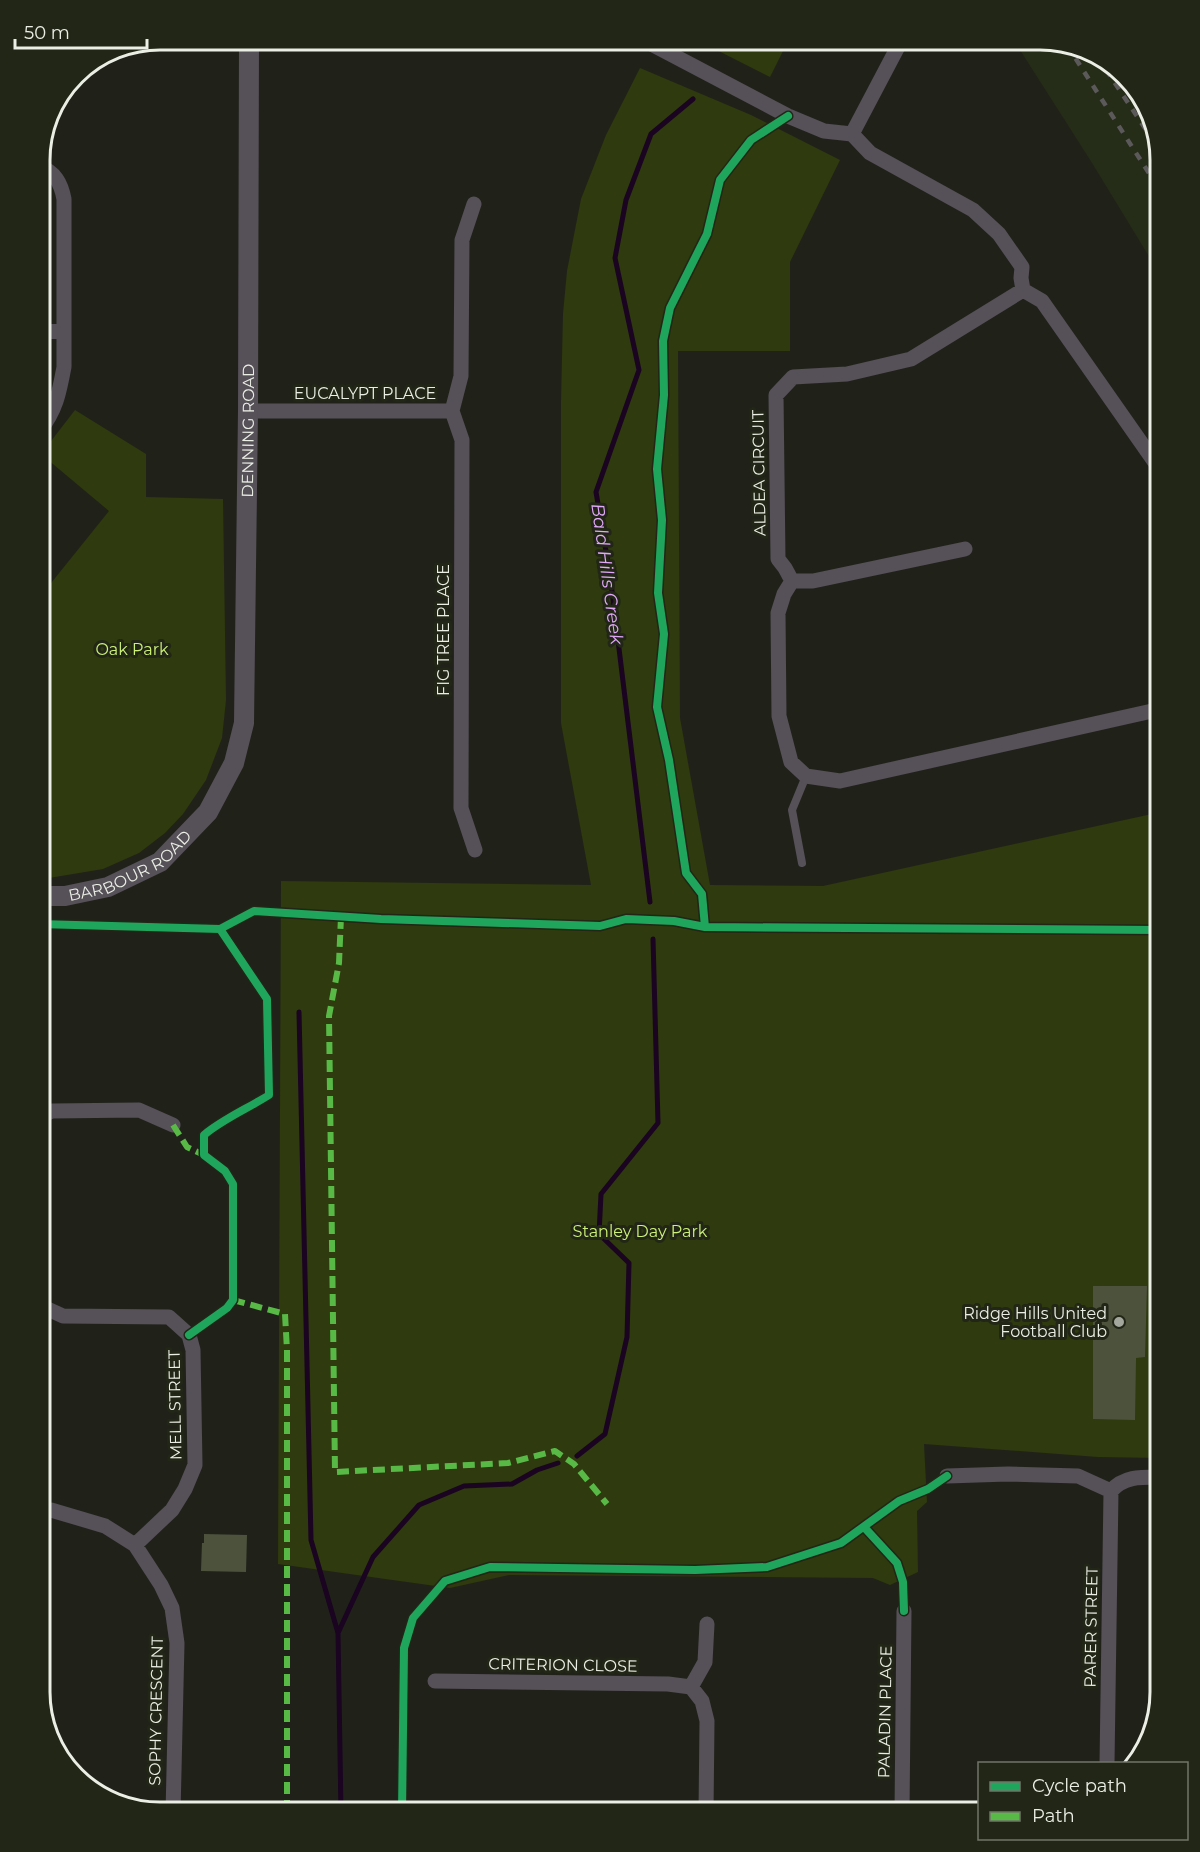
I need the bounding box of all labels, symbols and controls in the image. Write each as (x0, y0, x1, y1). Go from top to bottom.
scale bar (15, 12, 147, 50)
text: 50 m (24, 22, 70, 44)
street label: DENNING ROAD (237, 364, 258, 498)
street label: EUCALYPT PLACE (294, 384, 436, 403)
street label: ALDEA CIRCUIT (748, 409, 770, 536)
water label: Bald Hills Creek (586, 502, 628, 647)
street label: FIG TREE PLACE (434, 564, 453, 696)
park label: Oak Park (95, 640, 169, 659)
street label: BARBOUR ROAD (67, 826, 195, 905)
park label: Stanley Day Park (573, 1222, 708, 1241)
place label: Ridge Hills United Football Club (963, 1304, 1107, 1341)
marker: Ridge Hills United Football Club (1112, 1315, 1126, 1329)
street label: MELL STREET (165, 1349, 185, 1460)
street label: PARER STREET (1080, 1565, 1102, 1688)
street label: SOPHY CRESCENT (145, 1635, 167, 1786)
street label: PALADIN PLACE (874, 1646, 896, 1778)
street label: CRITERION CLOSE (488, 1654, 638, 1676)
legend (978, 1762, 1188, 1840)
text: Cycle path (1032, 1775, 1127, 1797)
text: Path (1032, 1805, 1075, 1827)

